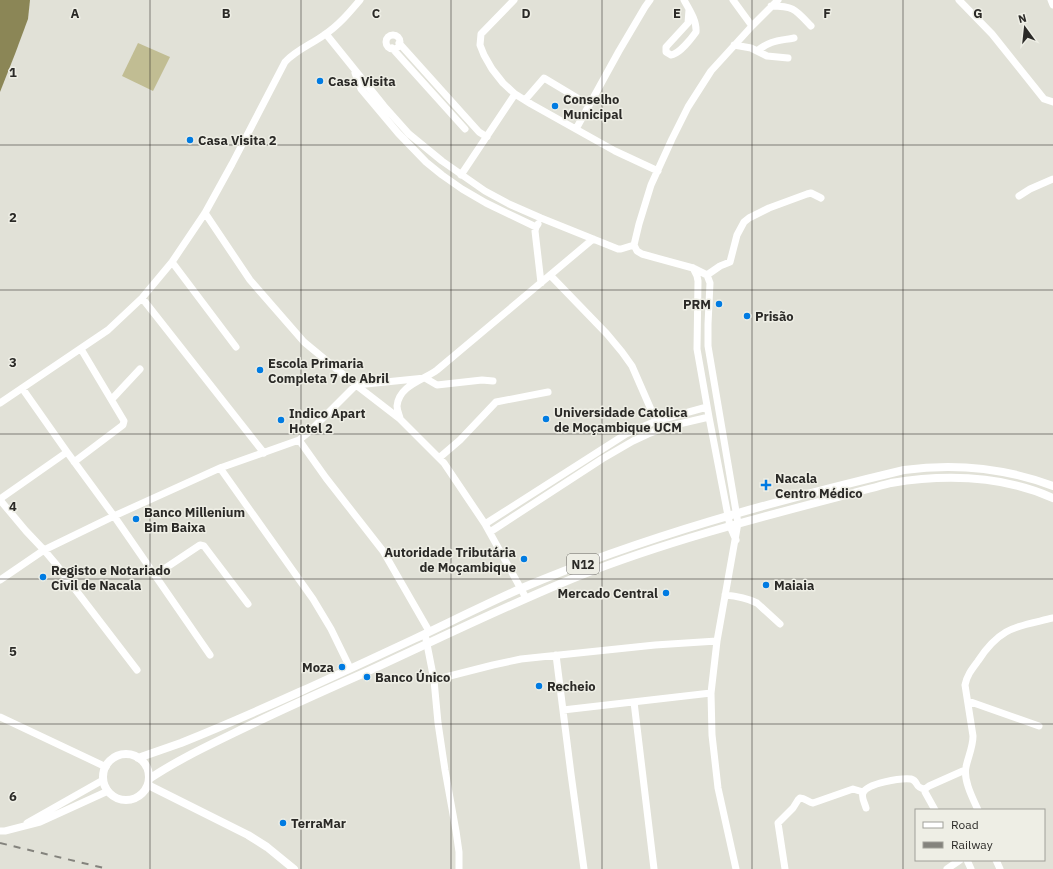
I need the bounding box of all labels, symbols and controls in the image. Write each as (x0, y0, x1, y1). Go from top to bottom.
text: A (71, 5, 80, 22)
text: B (222, 5, 231, 22)
text: C (372, 5, 381, 22)
text: D (521, 5, 531, 22)
text: E (673, 5, 681, 22)
text: F (823, 5, 831, 22)
text: G (973, 5, 983, 22)
north arrow (1005, 8, 1045, 48)
text: N (1017, 11, 1028, 26)
text: 1 (9, 64, 17, 81)
place label: Casa Visita (328, 73, 396, 90)
marker: Casa Visita (315, 76, 325, 86)
place label: Conselho Municipal (563, 91, 623, 123)
marker: Conselho Municipal (550, 101, 560, 111)
place label: Casa Visita 2 (198, 132, 277, 149)
marker: Casa Visita 2 (185, 135, 195, 145)
text: 2 (9, 209, 17, 226)
place label: PRM (683, 296, 711, 313)
marker: PRM (714, 299, 724, 309)
place label: Prisão (755, 308, 794, 325)
marker: Prisão (742, 311, 752, 321)
text: 3 (9, 354, 17, 371)
place label: Escola Primaria Completa 7 de Abril (268, 355, 389, 387)
marker: Escola Primaria Completa 7 de Abril (255, 365, 265, 375)
place label: Universidade Catolica de Moçambique UCM (554, 404, 688, 436)
place label: Indico Apart Hotel 2 (289, 405, 366, 437)
marker: Universidade Catolica de Moçambique UCM (541, 414, 551, 424)
marker: Indico Apart Hotel 2 (276, 415, 286, 425)
place label: Nacala Centro Médico (775, 470, 863, 502)
marker: Nacala Centro Médico (760, 479, 772, 491)
text: 4 (9, 498, 17, 515)
place label: Banco Millenium Bim Baixa (144, 504, 245, 536)
marker: Banco Millenium Bim Baixa (131, 514, 141, 524)
place label: Autoridade Tributária de Moçambique (384, 544, 516, 576)
marker: Autoridade Tributária de Moçambique (519, 554, 529, 564)
road number: N12 (567, 554, 599, 574)
place label: Registo e Notariado Civil de Nacala (51, 562, 171, 594)
marker: Registo e Notariado Civil de Nacala (38, 572, 48, 582)
place label: Maiaia (774, 577, 814, 594)
marker: Maiaia (761, 580, 771, 590)
place label: Mercado Central (558, 585, 658, 602)
marker: Mercado Central (661, 588, 671, 598)
text: 5 (9, 643, 17, 660)
place label: Moza (302, 659, 334, 676)
marker: Moza (337, 662, 347, 672)
place label: Banco Único (375, 669, 450, 686)
marker: Banco Único (362, 672, 372, 682)
place label: Recheio (547, 678, 596, 695)
marker: Recheio (534, 681, 544, 691)
text: 6 (9, 788, 17, 805)
legend (915, 809, 1045, 861)
place label: TerraMar (291, 815, 346, 832)
text: Road (951, 817, 979, 832)
marker: TerraMar (278, 818, 288, 828)
text: Railway (951, 837, 993, 852)

